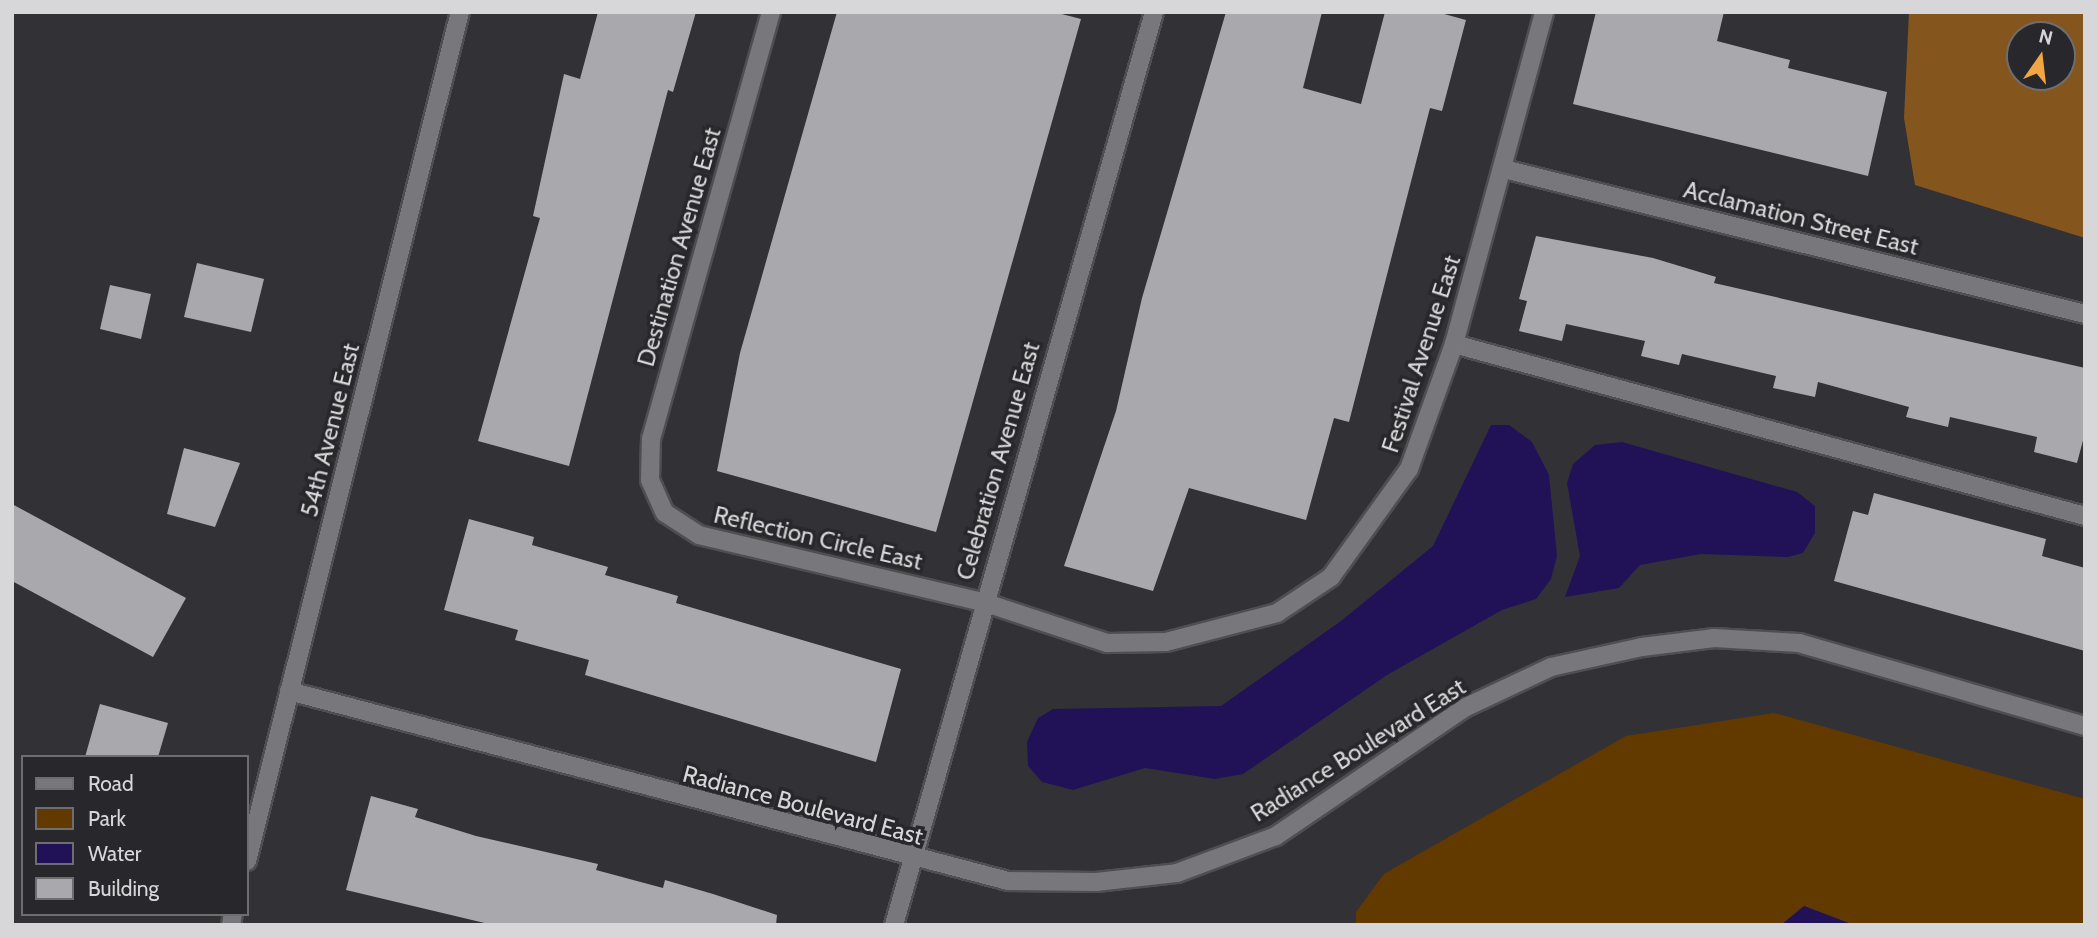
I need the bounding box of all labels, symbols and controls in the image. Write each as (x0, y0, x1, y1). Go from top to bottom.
north arrow (2006, 21, 2076, 91)
text: N (2036, 24, 2055, 50)
street label: Destination Avenue East (631, 124, 727, 370)
street label: Acclamation Street East (1681, 175, 1921, 261)
street label: Festival Avenue East (1376, 252, 1466, 456)
street label: Celebration Avenue East (950, 339, 1046, 583)
street label: 54th Avenue East (295, 340, 365, 520)
street label: Reflection Circle East (711, 500, 925, 576)
street label: Radiance Boulevard East (1245, 672, 1471, 828)
legend (21, 755, 248, 916)
street label: Radiance Boulevard East (680, 759, 926, 851)
text: Road (88, 771, 134, 796)
text: Park (88, 806, 126, 831)
text: Water (88, 841, 141, 866)
text: Building (88, 876, 159, 901)

